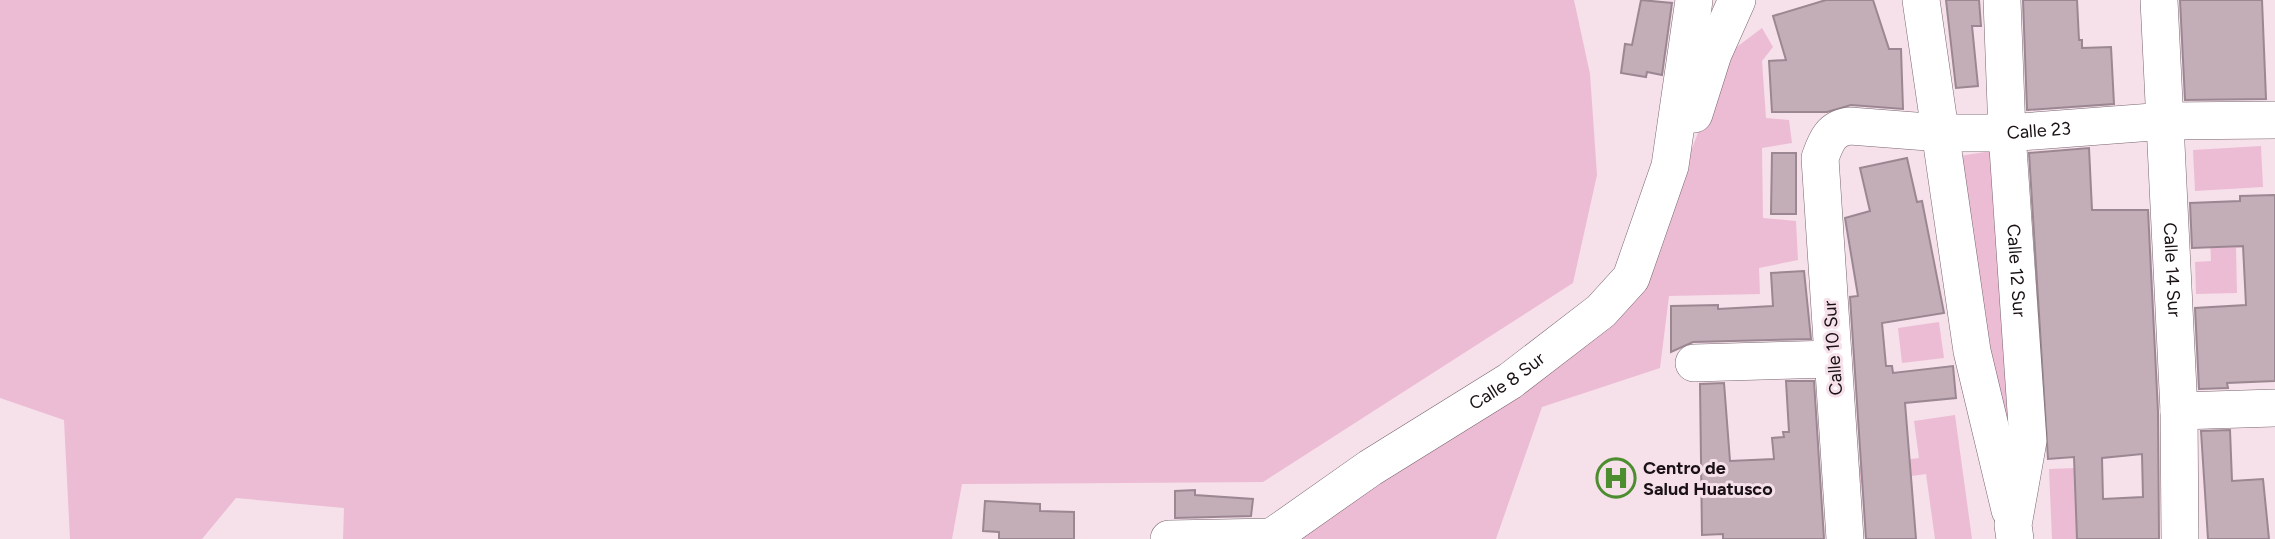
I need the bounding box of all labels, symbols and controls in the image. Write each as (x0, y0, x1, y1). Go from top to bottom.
street label: Calle 23 (2006, 117, 2072, 144)
street label: Calle 14 Sur (2159, 222, 2185, 317)
street label: Calle 12 Sur (2002, 223, 2031, 318)
street label: Calle 10 Sur (1819, 300, 1847, 396)
street label: Calle 8 Sur (1465, 347, 1549, 415)
hospital icon: Centro de Salud Huatusco (1595, 457, 1637, 499)
place label: Centro de Salud Huatusco (1643, 457, 1773, 500)

